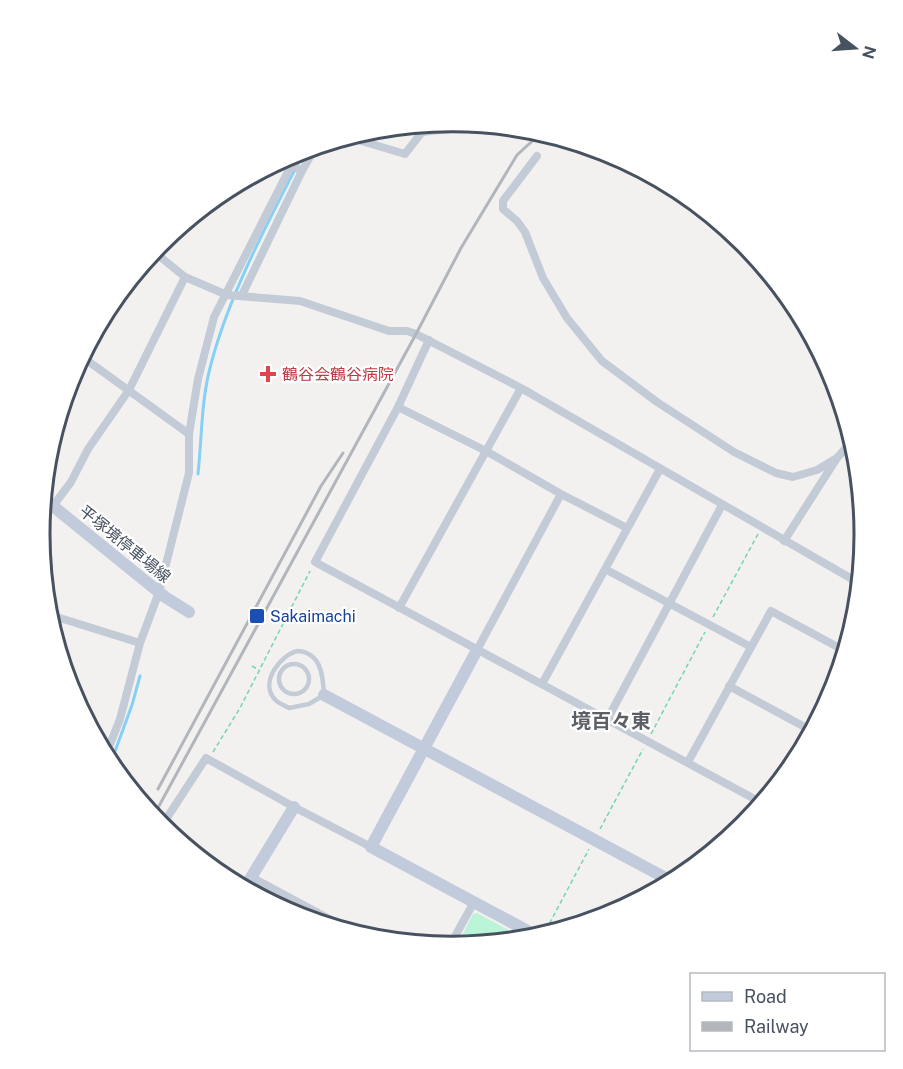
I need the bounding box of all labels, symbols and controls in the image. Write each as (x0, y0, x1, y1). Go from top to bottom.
north arrow (825, 18, 885, 78)
text: N (858, 43, 880, 61)
marker: 鶴谷会鶴谷病院 (259, 365, 277, 383)
place label: 鶴谷会鶴谷病院 (282, 365, 394, 384)
street label: 平塚境停車場線 (75, 501, 175, 587)
marker: Sakaimachi (248, 607, 266, 625)
place label: Sakaimachi (270, 607, 356, 626)
district label: 境百々東 (571, 709, 651, 733)
legend (690, 973, 885, 1051)
text: Road (744, 986, 787, 1007)
text: Railway (744, 1016, 809, 1037)

